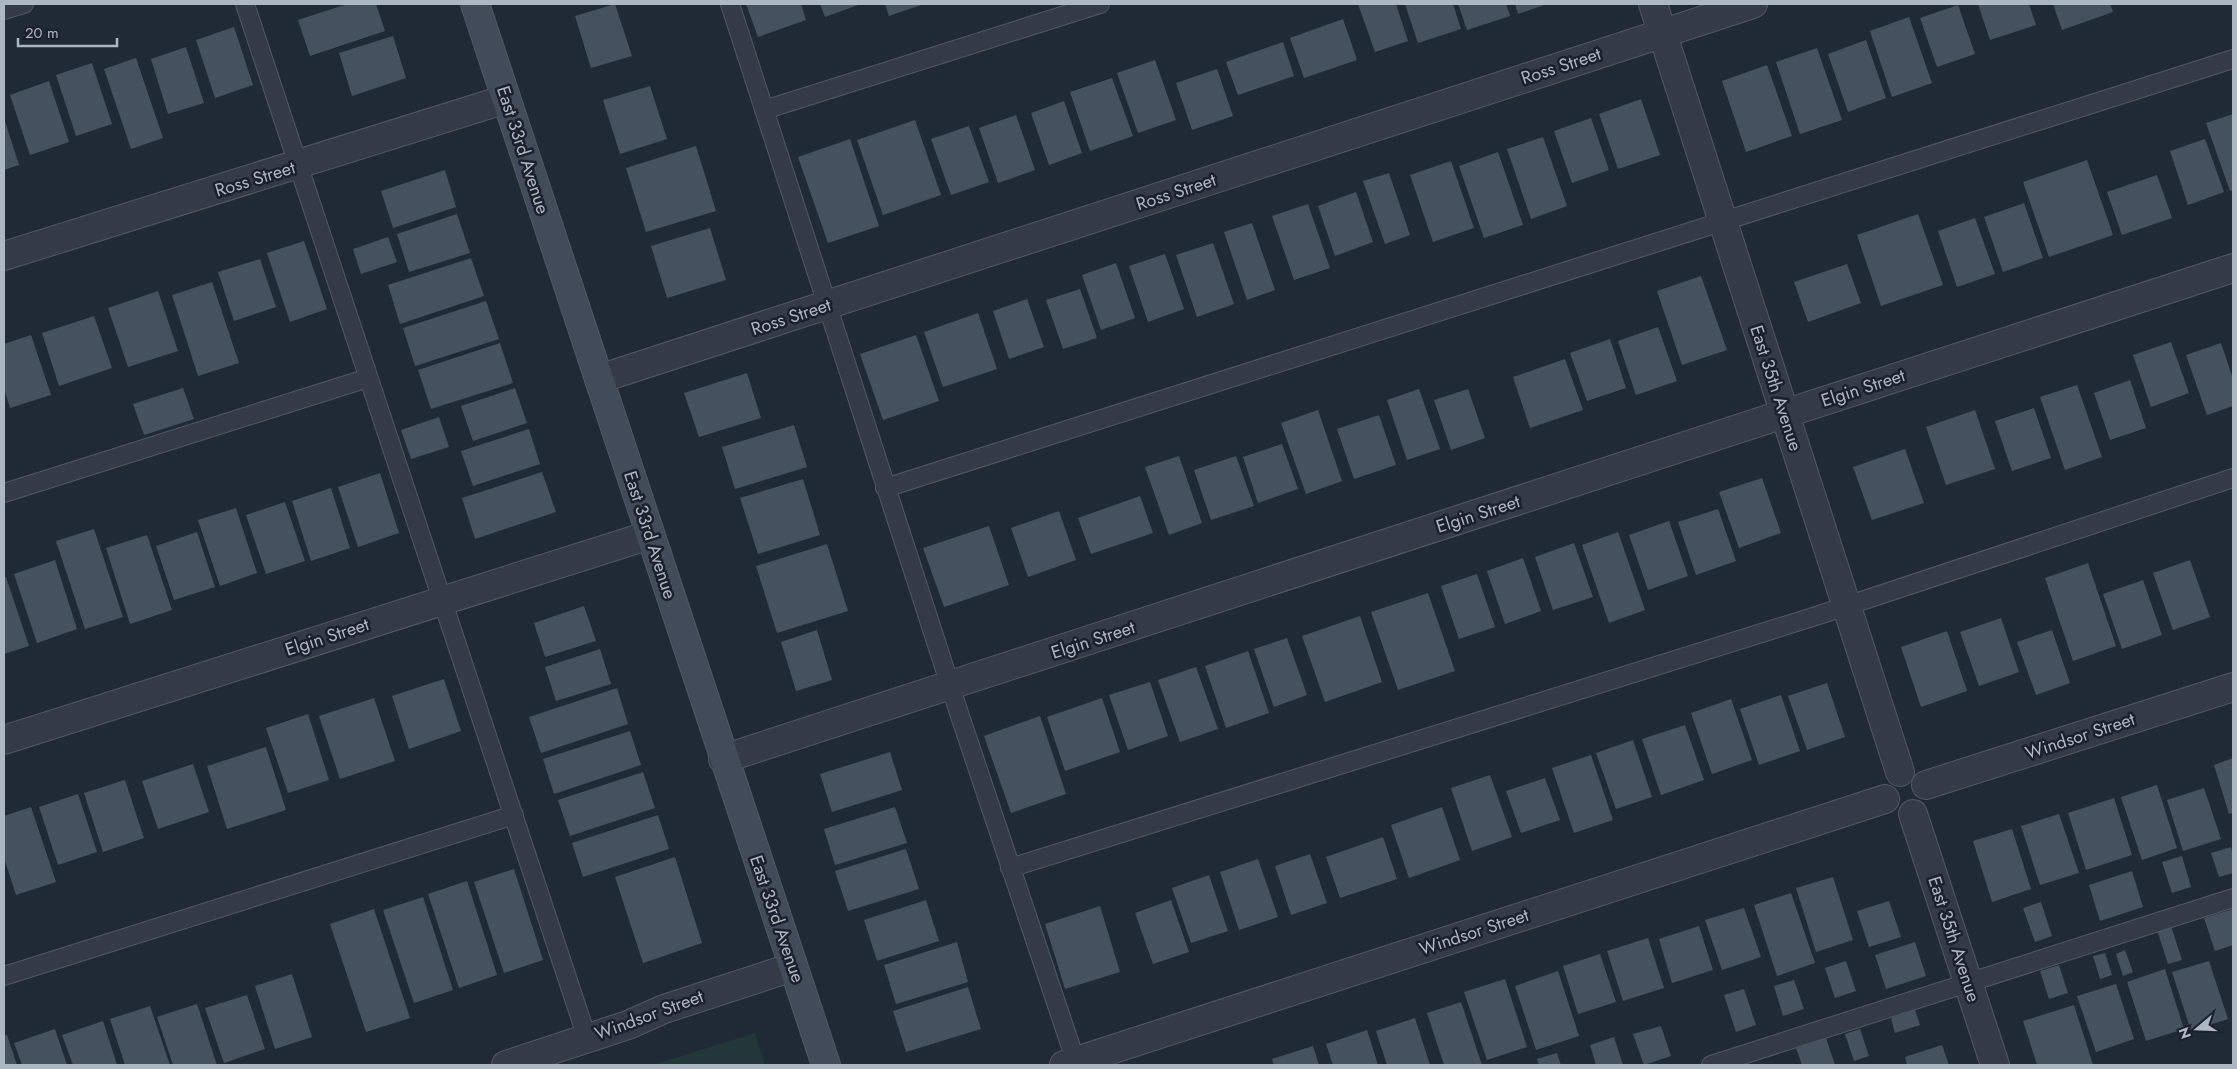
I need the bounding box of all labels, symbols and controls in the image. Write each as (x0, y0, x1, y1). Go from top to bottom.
scale bar (18, 15, 116, 47)
text: 20 m (25, 22, 59, 44)
street label: Ross Street (1518, 41, 1605, 91)
street label: East 33rd Avenue (490, 83, 556, 217)
street label: Ross Street (212, 154, 299, 204)
street label: Ross Street (1133, 167, 1220, 217)
street label: Ross Street (748, 292, 835, 342)
street label: East 35th Avenue (1743, 322, 1809, 454)
street label: Elgin Street (1818, 362, 1909, 414)
street label: East 33rd Avenue (617, 468, 683, 602)
street label: Elgin Street (1433, 488, 1524, 540)
street label: Elgin Street (282, 611, 373, 663)
street label: Elgin Street (1048, 614, 1139, 666)
street label: Windsor Street (2022, 706, 2139, 766)
street label: East 33rd Avenue (743, 852, 811, 986)
street label: East 35th Avenue (1921, 873, 1987, 1005)
street label: Windsor Street (1416, 902, 1533, 962)
street label: Windsor Street (591, 983, 708, 1047)
north arrow (2172, 1004, 2222, 1054)
text: N (2173, 1025, 2196, 1042)

